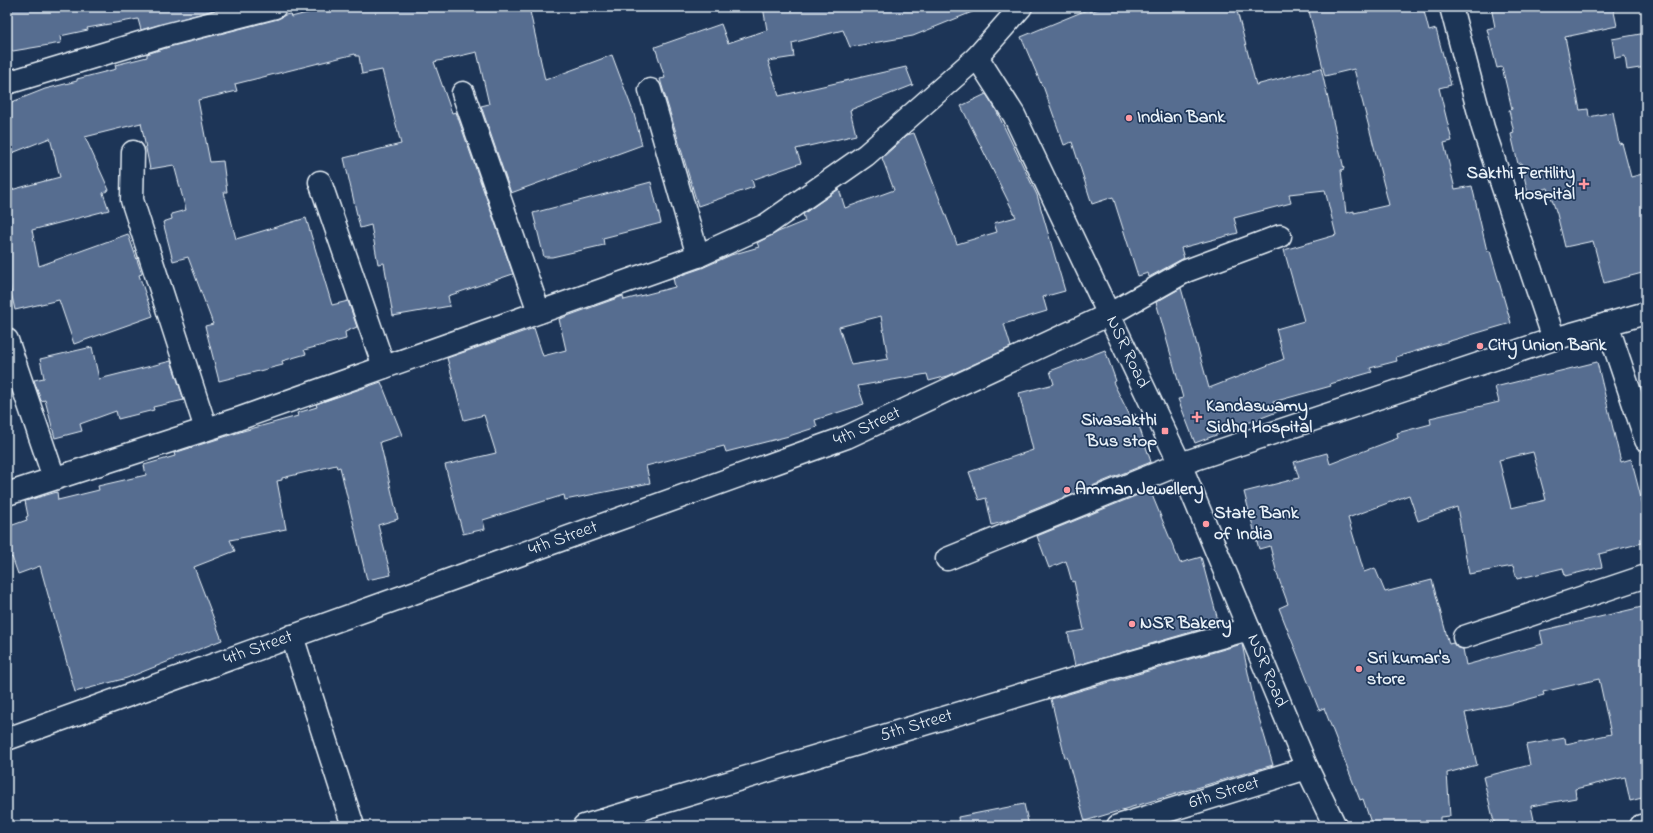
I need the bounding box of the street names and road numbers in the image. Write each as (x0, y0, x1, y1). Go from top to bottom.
street label: NSR Road (1098, 312, 1155, 393)
street label: 4th Street (830, 401, 905, 454)
street label: 4th Street (525, 515, 601, 563)
street label: 4th Street (220, 624, 297, 673)
street label: NSR Road (1239, 630, 1293, 712)
street label: 5th Street (877, 703, 956, 749)
street label: 6th Street (1186, 770, 1263, 816)

